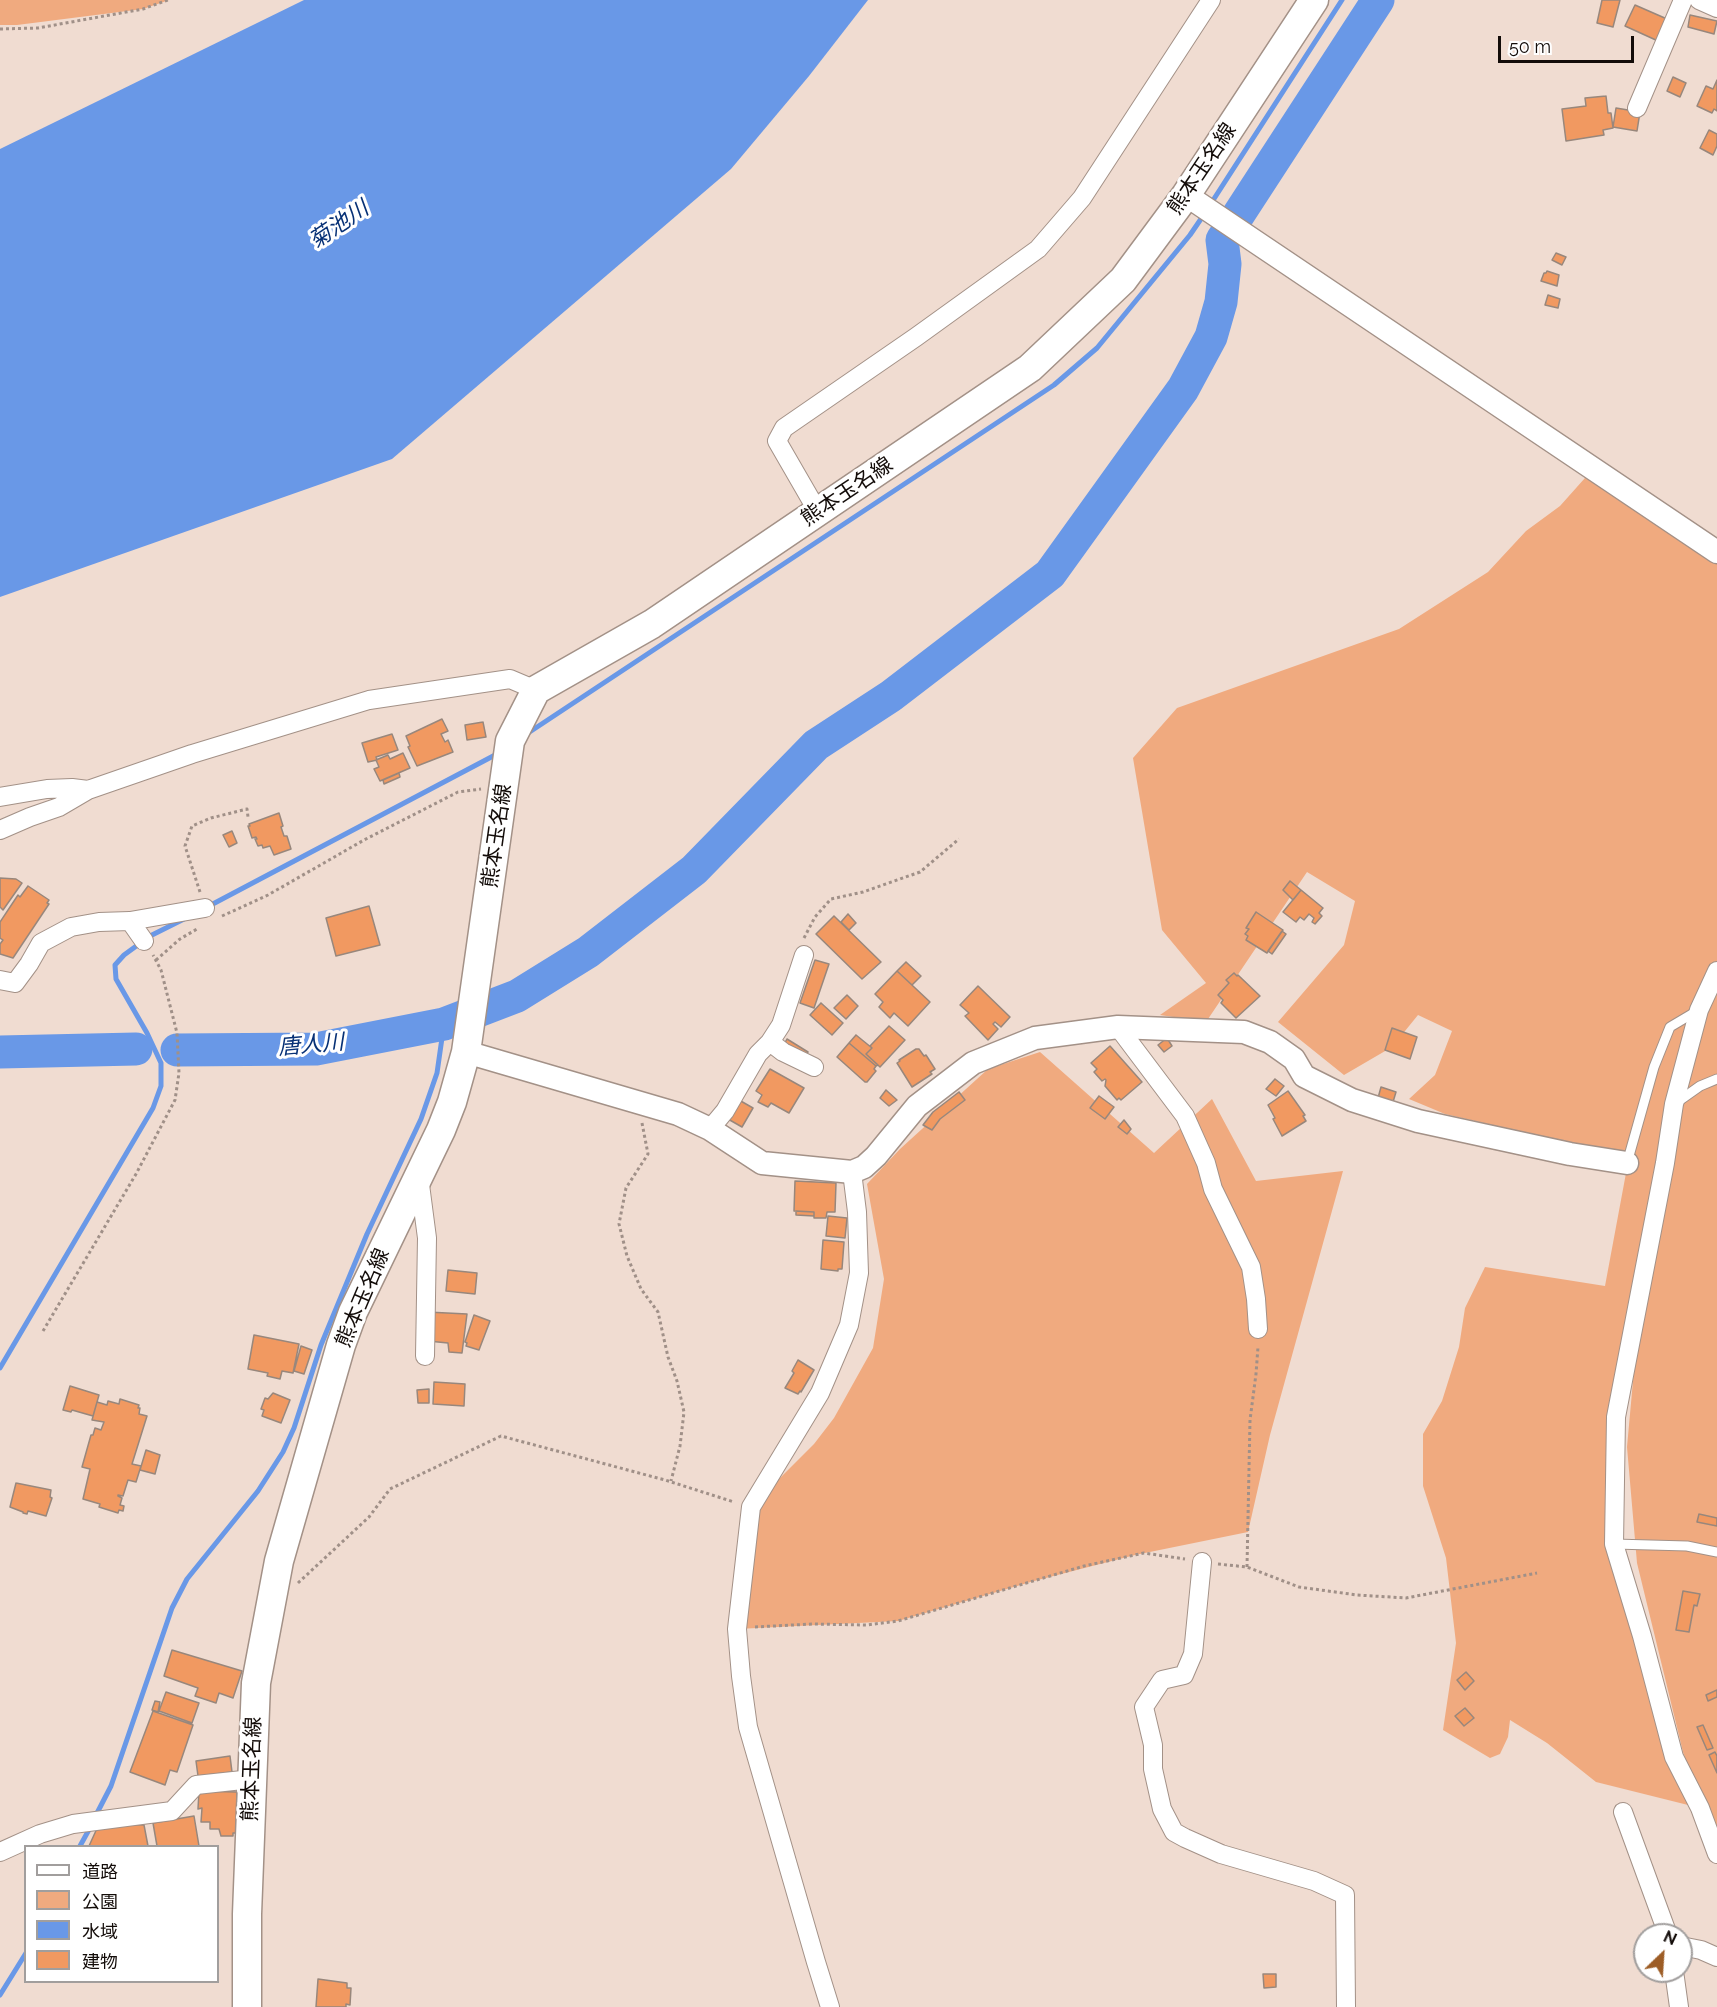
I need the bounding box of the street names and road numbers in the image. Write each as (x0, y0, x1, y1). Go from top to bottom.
street label: 熊本玉名線 (1162, 118, 1242, 220)
street label: 熊本玉名線 (796, 452, 898, 532)
street label: 熊本玉名線 (477, 782, 517, 890)
street label: 熊本玉名線 (331, 1245, 395, 1351)
street label: 熊本玉名線 (238, 1716, 266, 1822)

